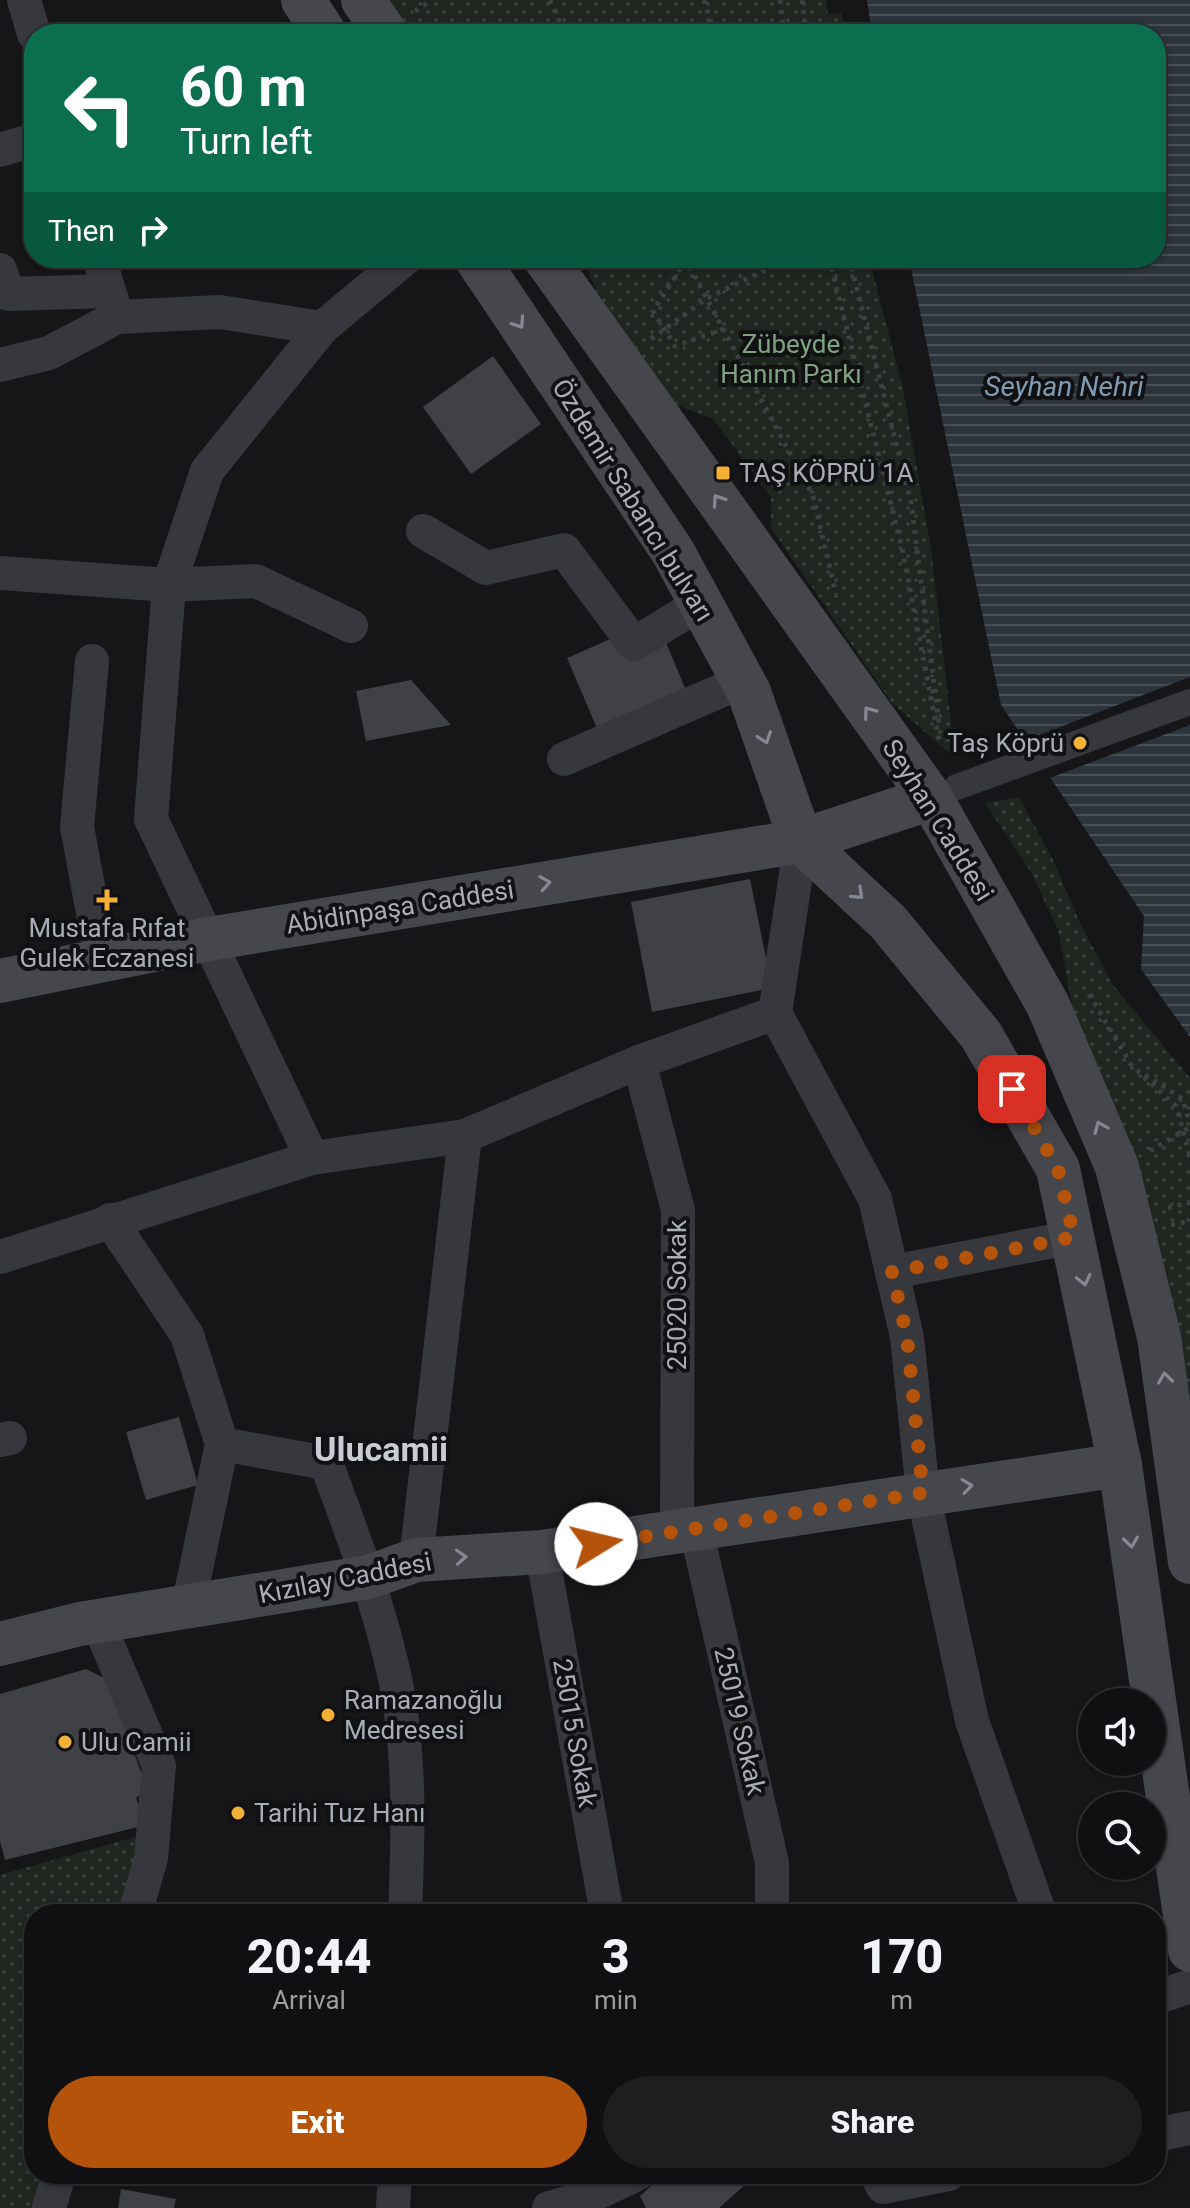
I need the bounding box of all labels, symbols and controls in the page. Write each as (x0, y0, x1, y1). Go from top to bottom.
text: 60 m (180, 54, 307, 120)
icon: left (48, 56, 152, 160)
text: Turn left (180, 121, 313, 163)
icon: right (131, 208, 175, 252)
text: Then (48, 213, 115, 248)
one-way arrow (509, 314, 524, 328)
park label: Zübeyde Hanım Parkı (720, 329, 862, 389)
water label: Seyhan Nehri (984, 370, 1144, 403)
street label: Özdemir Sabancı bulvarı (546, 373, 720, 627)
place label: TAŞ KÖPRÜ 1A (739, 458, 914, 488)
marker: TAŞ KÖPRÜ 1A (714, 464, 732, 482)
one-way arrow (712, 494, 727, 509)
one-way arrow (864, 706, 879, 720)
place label: Taș Köprü (947, 728, 1064, 759)
one-way arrow (755, 730, 771, 744)
street label: Seyhan Caddesi (876, 734, 1000, 906)
marker: Taș Köprü (1071, 734, 1089, 752)
street label: Abidinpaşa Caddesi (284, 874, 516, 940)
one-way arrow (538, 875, 552, 892)
one-way arrow (848, 885, 863, 899)
marker: Mustafa Rıfat Gulek Eczanesi (98, 891, 116, 909)
place label: Mustafa Rıfat Gulek Eczanesi (20, 913, 194, 973)
pin (978, 1055, 1046, 1123)
icon: arrive (990, 1067, 1034, 1111)
one-way arrow (1094, 1121, 1110, 1135)
street label: 25020 Sokak (662, 1219, 692, 1370)
one-way arrow (1075, 1272, 1092, 1286)
one-way arrow (1157, 1372, 1174, 1385)
district label: Ulucamii (314, 1429, 448, 1469)
one-way arrow (960, 1478, 974, 1495)
position arrow (554, 1502, 638, 1586)
one-way arrow (1122, 1535, 1139, 1549)
street label: Kızılay Caddesi (256, 1547, 434, 1609)
one-way arrow (455, 1549, 468, 1566)
street label: 25019 Sokak (708, 1644, 772, 1798)
street label: 25015 Sokak (547, 1656, 603, 1810)
place label: Ramazanoğlu Medresesi (344, 1685, 503, 1745)
map controls (1078, 1688, 1166, 1880)
button: sound (1078, 1688, 1166, 1776)
marker: Ramazanoğlu Medresesi (319, 1706, 337, 1724)
place label: Ulu Camii (81, 1727, 191, 1757)
marker: Ulu Camii (56, 1733, 74, 1751)
button: search (1078, 1792, 1166, 1880)
place label: Tarihi Tuz Hanı (254, 1798, 425, 1828)
marker: Tarihi Tuz Hanı (229, 1804, 247, 1822)
text: 20:44 (247, 1928, 371, 1985)
text: 3 (602, 1928, 630, 1985)
text: 170 (860, 1928, 943, 1985)
text: Arrival (272, 1985, 346, 2015)
text: min (594, 1985, 638, 2015)
text: m (890, 1985, 913, 2015)
button: Exit (48, 2076, 587, 2168)
button: Share (603, 2076, 1142, 2168)

